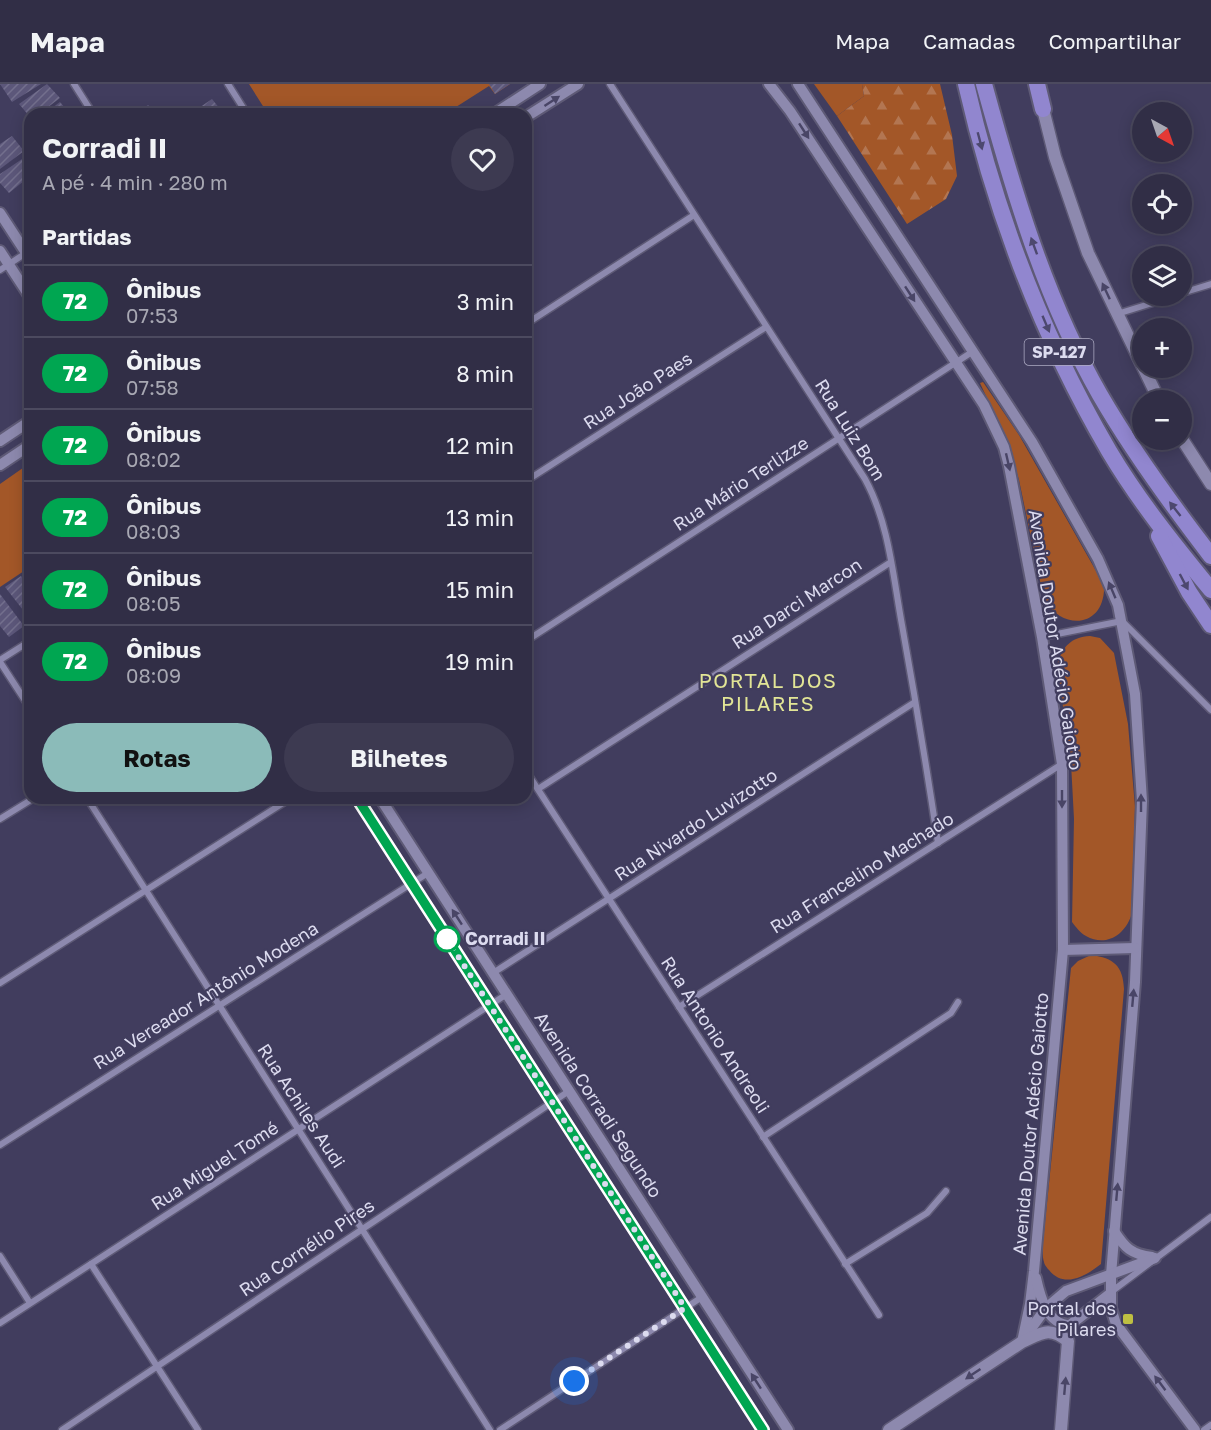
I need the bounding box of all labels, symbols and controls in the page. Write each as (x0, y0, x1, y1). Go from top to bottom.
text: Mapa (30, 25, 105, 58)
text: Mapa (835, 28, 890, 54)
text: Camadas (923, 28, 1015, 54)
text: Compartilhar (1048, 28, 1181, 54)
one-way arrow (544, 95, 560, 106)
north arrow (1132, 102, 1192, 162)
map controls (1132, 102, 1192, 450)
one-way arrow (798, 123, 809, 139)
button: heart (451, 128, 514, 191)
text: Corradi II (42, 131, 167, 164)
one-way arrow (976, 132, 985, 150)
text: A pé · 4 min · 280 m (42, 170, 228, 194)
button: locate (1132, 174, 1192, 234)
text: Partidas (42, 223, 132, 250)
one-way arrow (1029, 237, 1039, 255)
button: layers (1132, 246, 1192, 306)
text: Ônibus (126, 276, 201, 303)
one-way arrow (1101, 282, 1111, 300)
one-way arrow (905, 286, 916, 303)
text: 72 (63, 288, 87, 314)
text: 3 min (457, 288, 514, 315)
text: 07:53 (126, 303, 178, 327)
one-way arrow (1042, 315, 1051, 333)
button: + (1132, 318, 1192, 378)
road number: SP-127 (1024, 339, 1094, 365)
street label: Rua João Paes (579, 347, 696, 434)
text: Ônibus (126, 348, 201, 375)
text: 72 (63, 360, 87, 386)
text: 8 min (456, 360, 514, 387)
text: 07:58 (126, 375, 179, 399)
street label: Rua Luiz Bom (811, 375, 891, 484)
button: − (1132, 390, 1192, 450)
text: Ônibus (126, 420, 201, 447)
street label: Rua Mário Terlizze (669, 431, 812, 535)
text: 72 (63, 432, 87, 458)
text: 12 min (446, 432, 514, 459)
text: 08:02 (126, 447, 181, 471)
one-way arrow (1004, 453, 1013, 472)
text: Ônibus (126, 492, 201, 519)
one-way arrow (1170, 502, 1182, 517)
text: 72 (63, 504, 87, 530)
text: 13 min (446, 504, 514, 531)
street label: Avenida Doutor Adécio Gaiotto (1025, 508, 1087, 772)
text: 08:03 (126, 519, 181, 543)
street label: Rua Darci Marcon (727, 553, 865, 653)
text: Ônibus (126, 564, 201, 591)
one-way arrow (1179, 574, 1189, 591)
text: 72 (63, 576, 87, 602)
text: 15 min (446, 576, 514, 603)
one-way arrow (1107, 581, 1117, 599)
text: 08:05 (126, 591, 181, 615)
text: Ônibus (126, 636, 201, 663)
text: 72 (63, 648, 87, 674)
text: 19 min (446, 648, 514, 675)
text: 08:09 (126, 663, 181, 687)
district label: PORTAL DOS PILARES (699, 668, 837, 715)
button: Rotas (42, 723, 272, 792)
button: Bilhetes (284, 723, 514, 792)
street label: Rua Nivardo Luvizotto (610, 763, 781, 885)
one-way arrow (1057, 790, 1067, 809)
one-way arrow (1136, 794, 1146, 813)
street label: Rua Francelino Machado (766, 807, 957, 938)
one-way arrow (451, 909, 462, 925)
street label: Rua Vereador Antônio Modena (89, 917, 322, 1074)
marker: Corradi II (434, 926, 460, 952)
place label: Corradi II (465, 927, 546, 949)
street label: Rua Antonio Andreoli (657, 952, 775, 1117)
one-way arrow (1128, 989, 1138, 1008)
street label: Avenida Doutor Adécio Gaiotto (1008, 992, 1052, 1256)
street label: Avenida Corradi Segundo (530, 1007, 667, 1201)
street label: Rua Achiles Audi (254, 1039, 350, 1172)
street label: Rua Miguel Tomé (147, 1116, 282, 1214)
one-way arrow (1112, 1183, 1122, 1202)
street label: Rua Cornélio Pires (235, 1194, 378, 1301)
place label: Portal dos Pilares (1027, 1297, 1116, 1340)
marker: Portal dos Pilares (1121, 1312, 1135, 1326)
your location (559, 1366, 589, 1396)
one-way arrow (965, 1369, 981, 1380)
one-way arrow (751, 1373, 762, 1389)
one-way arrow (1060, 1376, 1069, 1395)
one-way arrow (1155, 1376, 1167, 1391)

